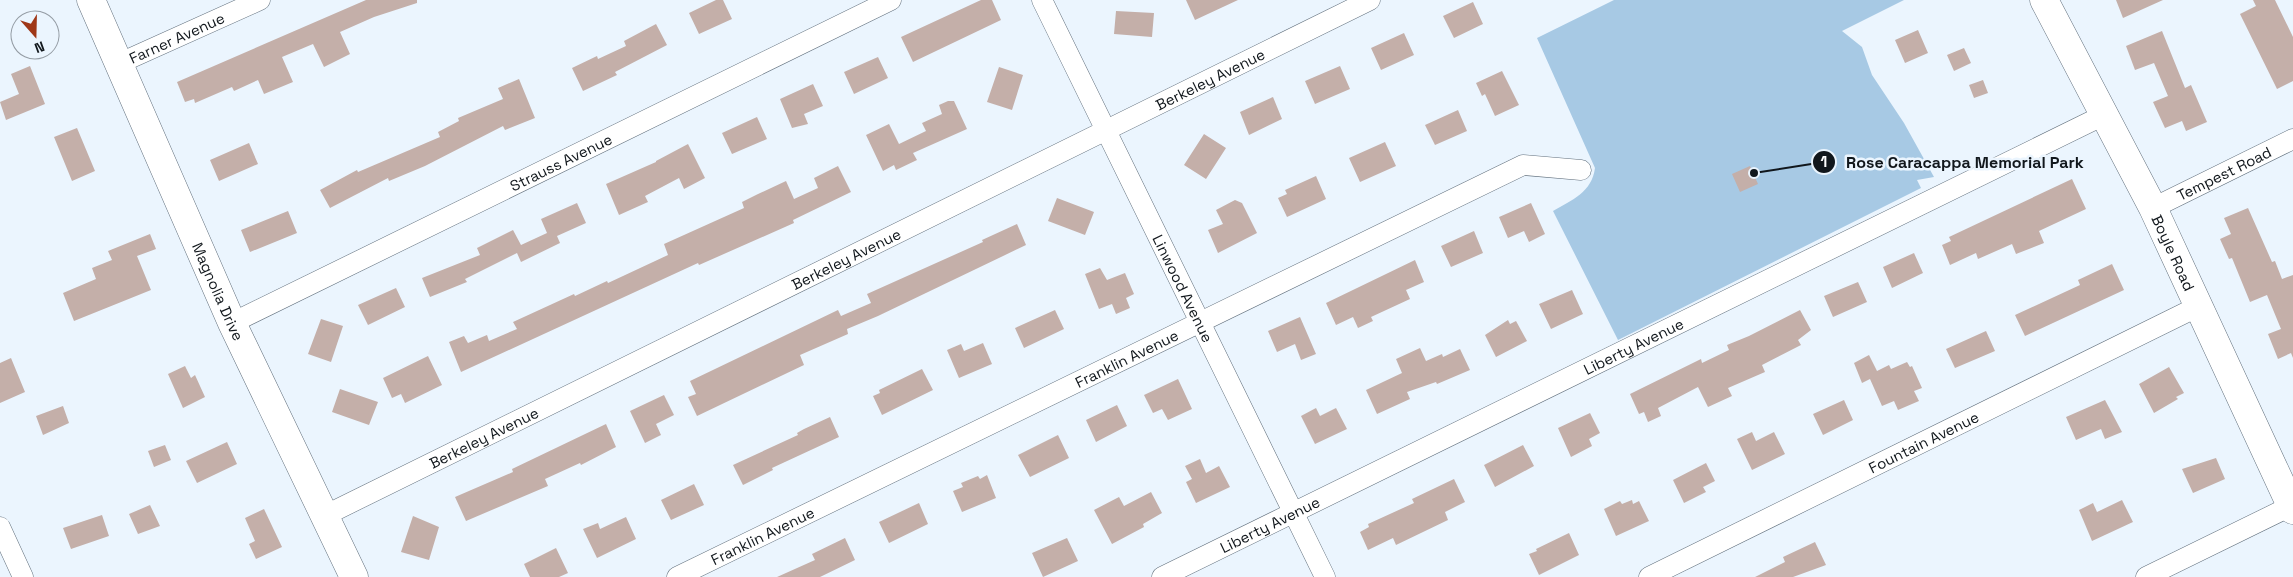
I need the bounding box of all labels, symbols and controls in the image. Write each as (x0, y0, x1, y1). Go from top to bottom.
street label: Farner Avenue (126, 8, 227, 67)
north arrow (10, 10, 60, 60)
text: N (32, 37, 47, 57)
street label: Berkeley Avenue (1152, 44, 1268, 114)
street label: Strauss Avenue (506, 129, 615, 195)
street label: Tempest Road (2173, 142, 2274, 204)
callout: Rose Caracappa Memorial Park (1811, 147, 2094, 178)
text: 1 (1821, 152, 1827, 171)
text: Rose Caracappa Memorial Park (1846, 152, 2084, 173)
street label: Boyle Road (2148, 212, 2199, 294)
street label: Berkeley Avenue (788, 224, 904, 293)
street label: Linwood Avenue (1149, 231, 1218, 345)
street label: Magnolia Drive (188, 239, 249, 344)
street label: Liberty Avenue (1580, 313, 1687, 378)
street label: Franklin Avenue (1072, 325, 1181, 391)
street label: Berkeley Avenue (426, 402, 542, 472)
street label: Fountain Avenue (1865, 407, 1982, 477)
street label: Liberty Avenue (1217, 492, 1323, 557)
street label: Franklin Avenue (708, 502, 817, 569)

